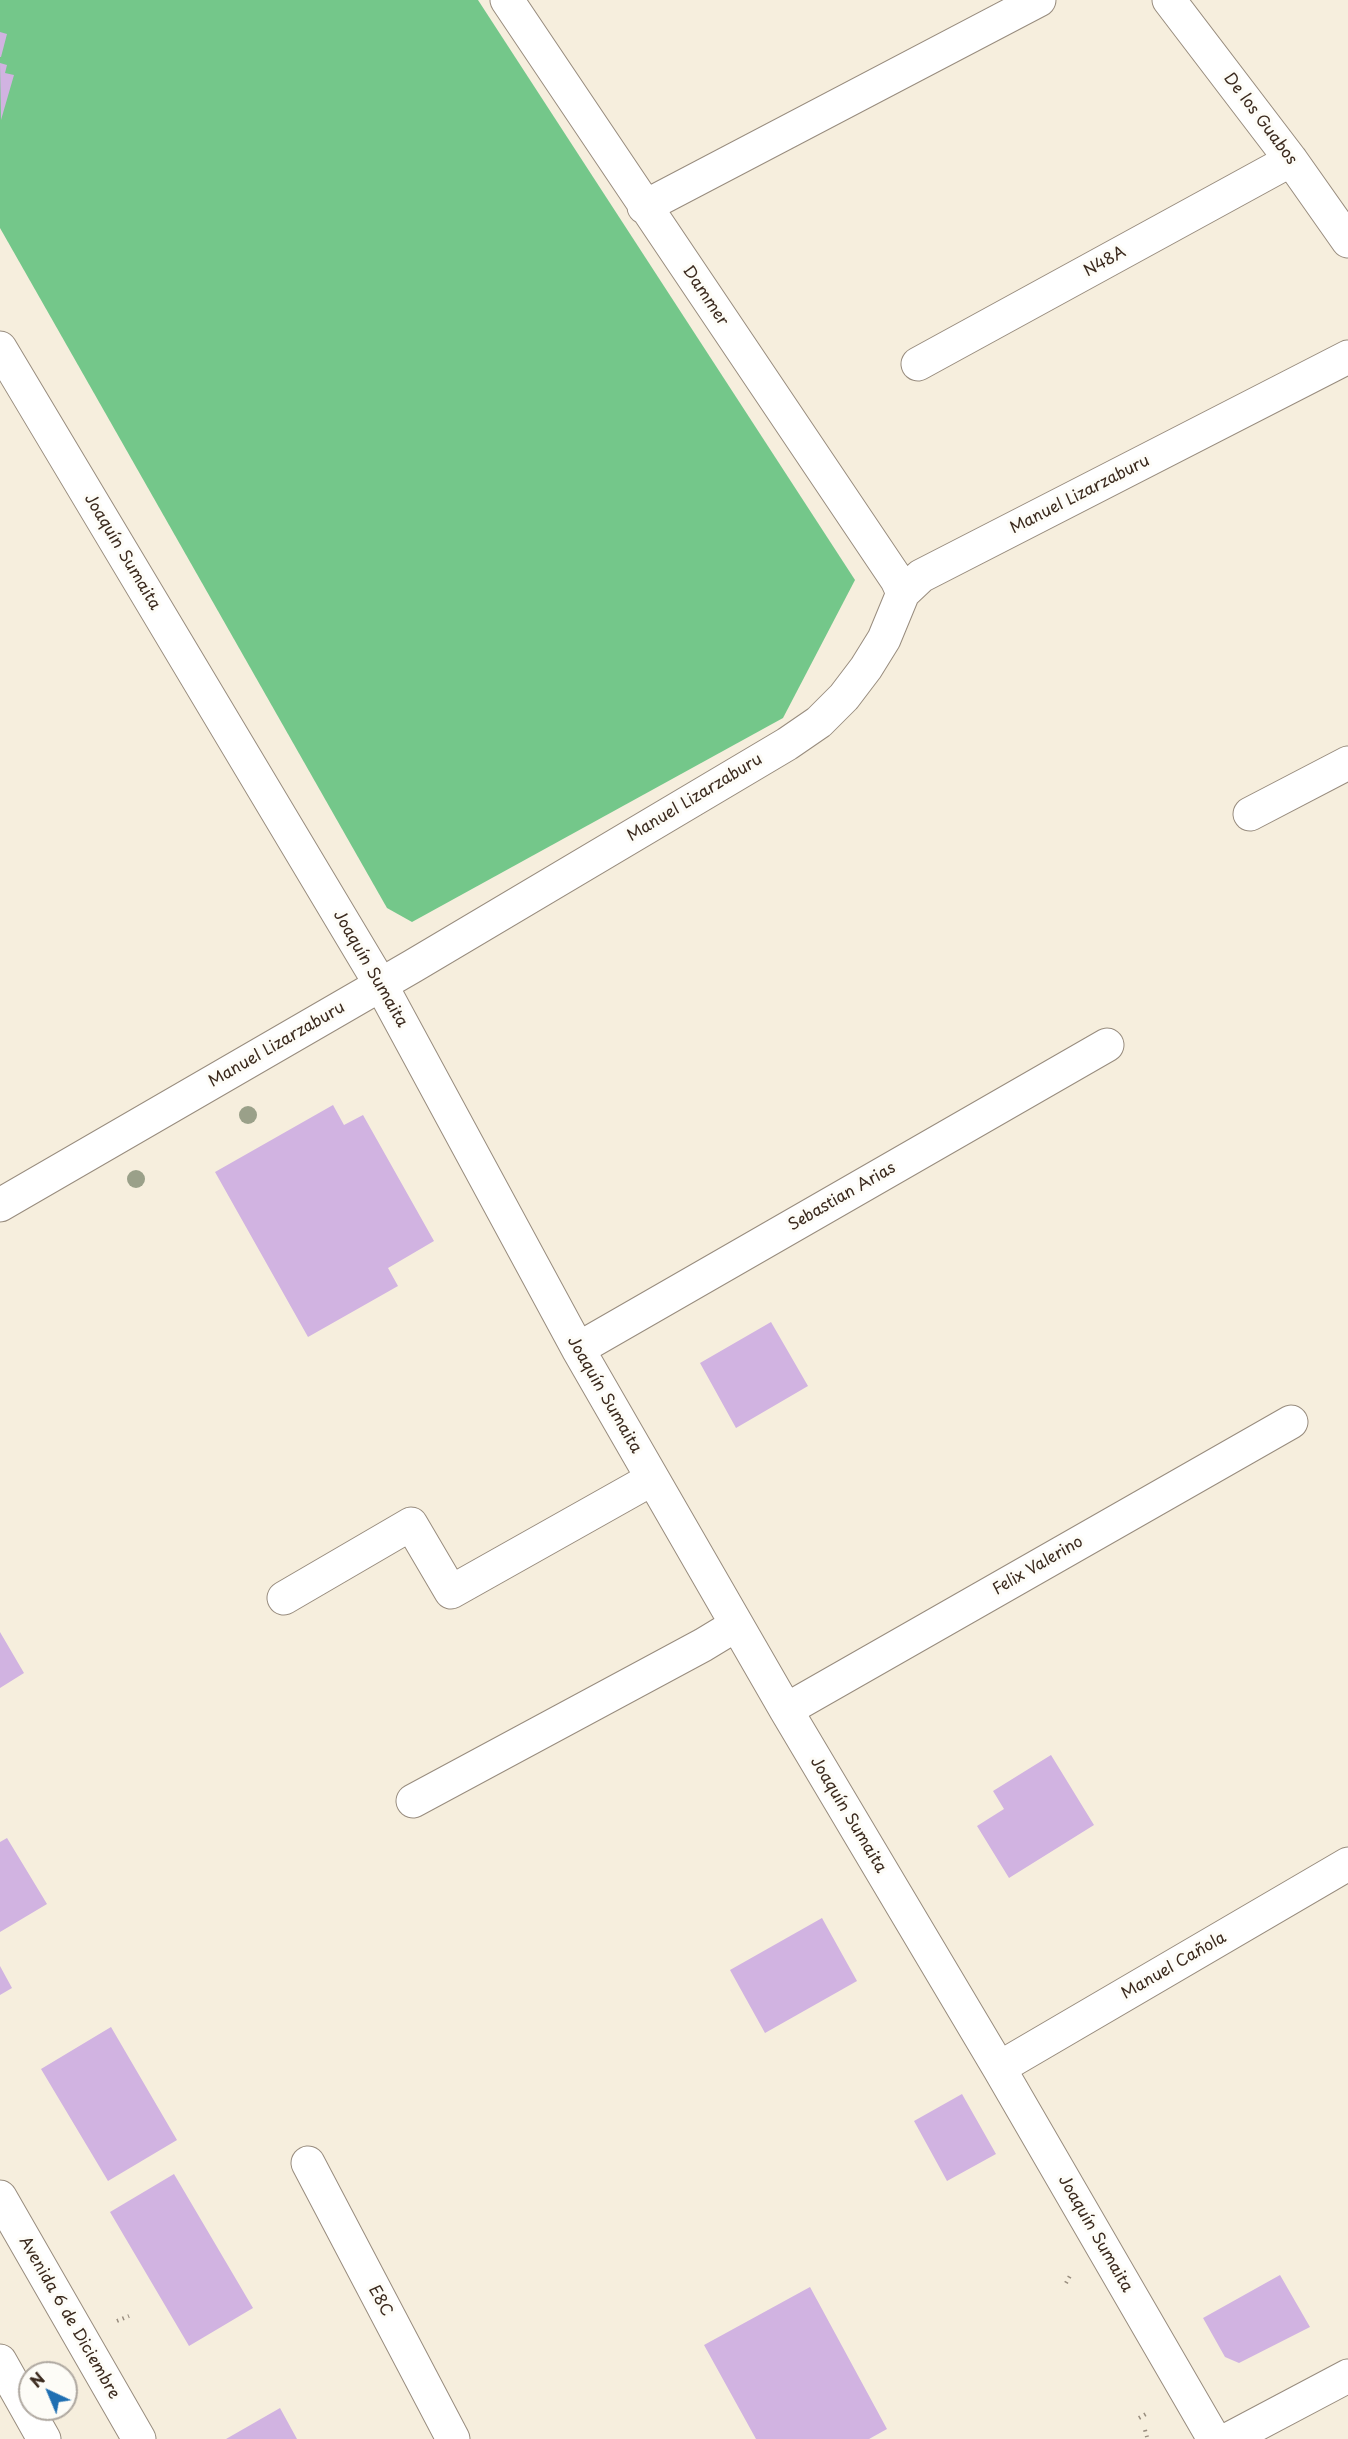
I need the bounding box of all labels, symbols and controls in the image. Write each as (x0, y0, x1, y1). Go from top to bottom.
street label: De los Guabos (1219, 69, 1301, 169)
street label: N48A (1081, 243, 1129, 281)
street label: Dammer (678, 262, 732, 330)
street label: Manuel Lizarzaburu (1007, 451, 1153, 539)
street label: Joaquín Sumaita (80, 491, 164, 613)
street label: Manuel Lizarzaburu (624, 750, 766, 846)
street label: Joaquín Sumaita (329, 907, 411, 1031)
street label: Manuel Lizarzaburu (206, 998, 348, 1092)
street label: Sebastian Arias (785, 1159, 899, 1235)
street label: Joaquín Sumaita (563, 1333, 645, 1457)
street label: Felix Valerino (989, 1532, 1087, 1600)
street label: Joaquín Sumaita (806, 1754, 890, 1876)
street label: Manuel Cañola (1118, 1928, 1230, 2004)
street label: Joaquín Sumaita (1054, 2172, 1136, 2296)
street label: Avenida 6 de Diciembre (15, 2233, 123, 2403)
street label: E8C (364, 2282, 396, 2320)
north arrow (18, 2361, 78, 2421)
text: N (24, 2366, 50, 2393)

